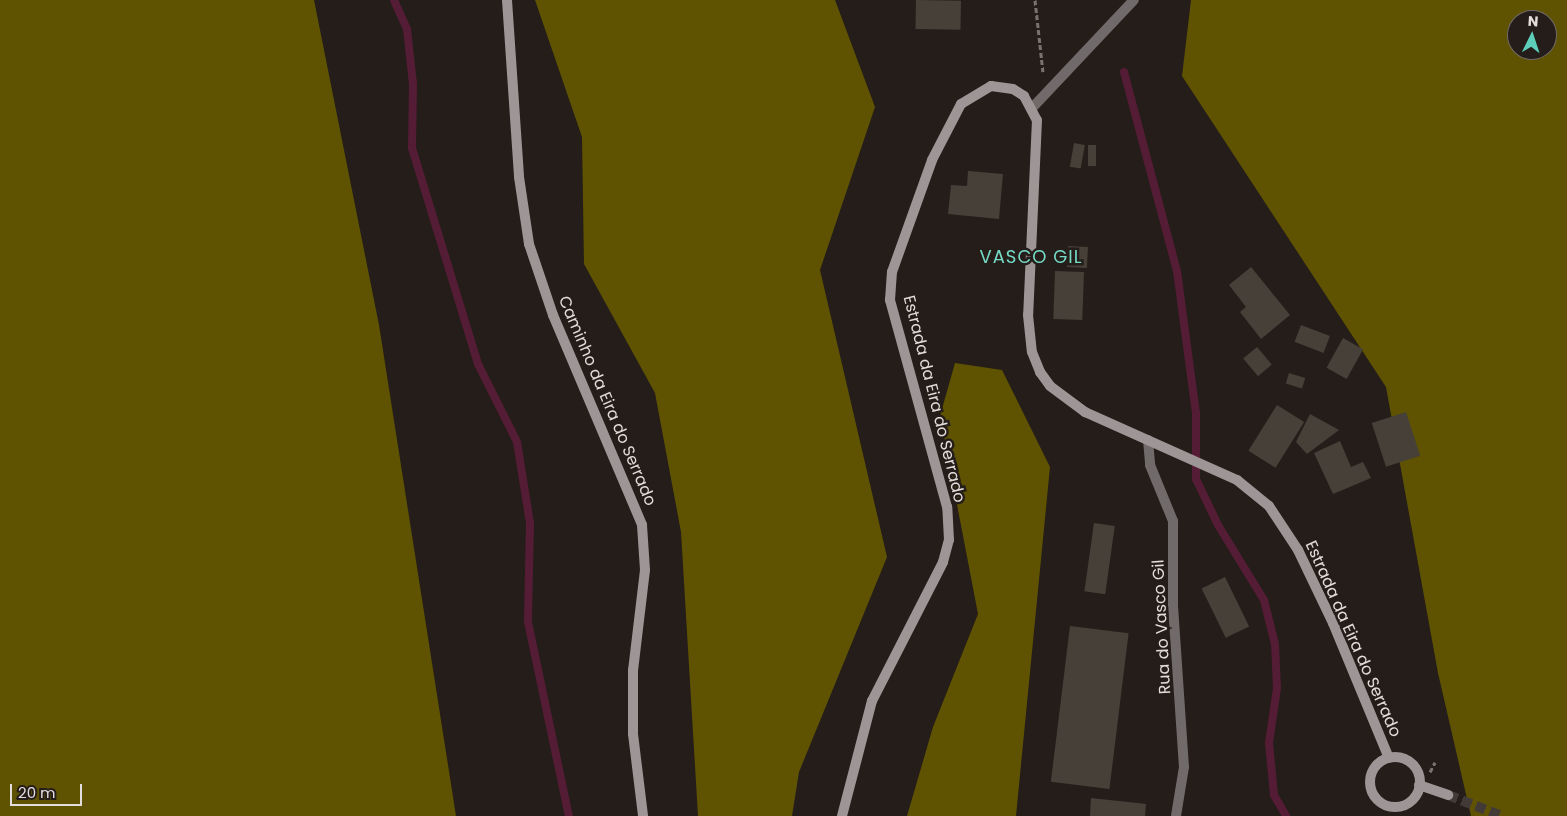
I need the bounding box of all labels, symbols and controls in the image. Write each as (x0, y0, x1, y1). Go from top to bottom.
north arrow (1507, 10, 1557, 60)
text: N (1527, 11, 1539, 31)
district label: VASCO GIL (978, 246, 1084, 268)
street label: Caminho da Eira do Serrado (554, 293, 660, 509)
street label: Estrada da Eira do Serrado (899, 294, 969, 504)
street label: Estrada da Eira do Serrado (1301, 538, 1405, 740)
street label: Rua do Vasco Gil (1149, 559, 1175, 695)
scale bar (12, 774, 85, 806)
text: 20 m (18, 782, 56, 803)

